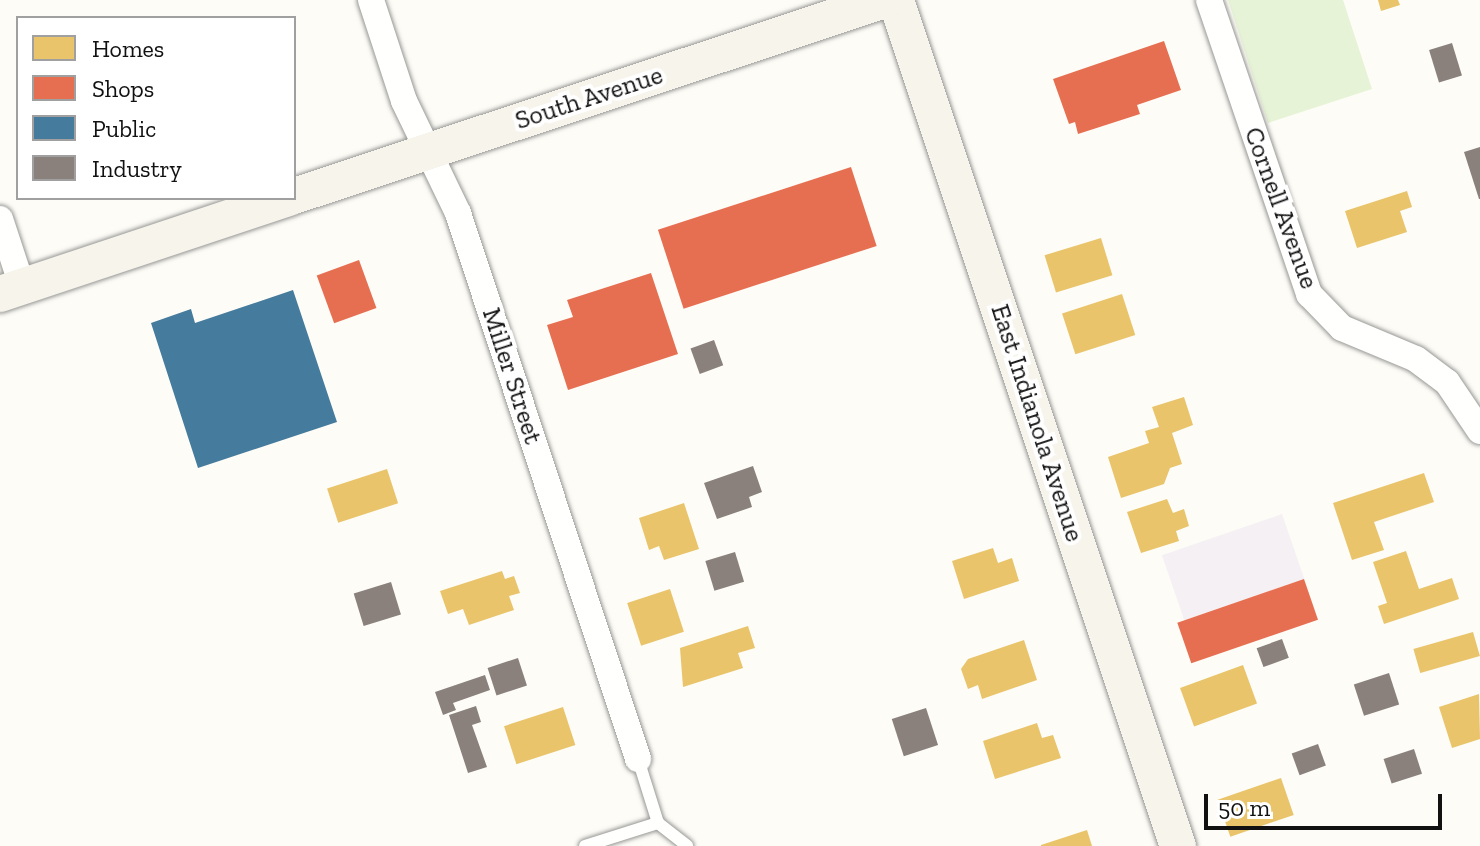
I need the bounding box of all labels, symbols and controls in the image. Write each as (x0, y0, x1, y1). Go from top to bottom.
legend (16, 16, 296, 200)
text: Homes (92, 34, 164, 63)
street label: South Avenue (511, 59, 667, 137)
text: Shops (92, 74, 154, 103)
text: Public (92, 114, 156, 143)
street label: Cornell Avenue (1237, 123, 1325, 293)
text: Industry (92, 154, 182, 183)
street label: East Indianola Avenue (984, 300, 1090, 546)
street label: Miller Street (475, 304, 549, 448)
scale bar (1208, 778, 1446, 828)
text: 50 m (1218, 793, 1270, 822)

